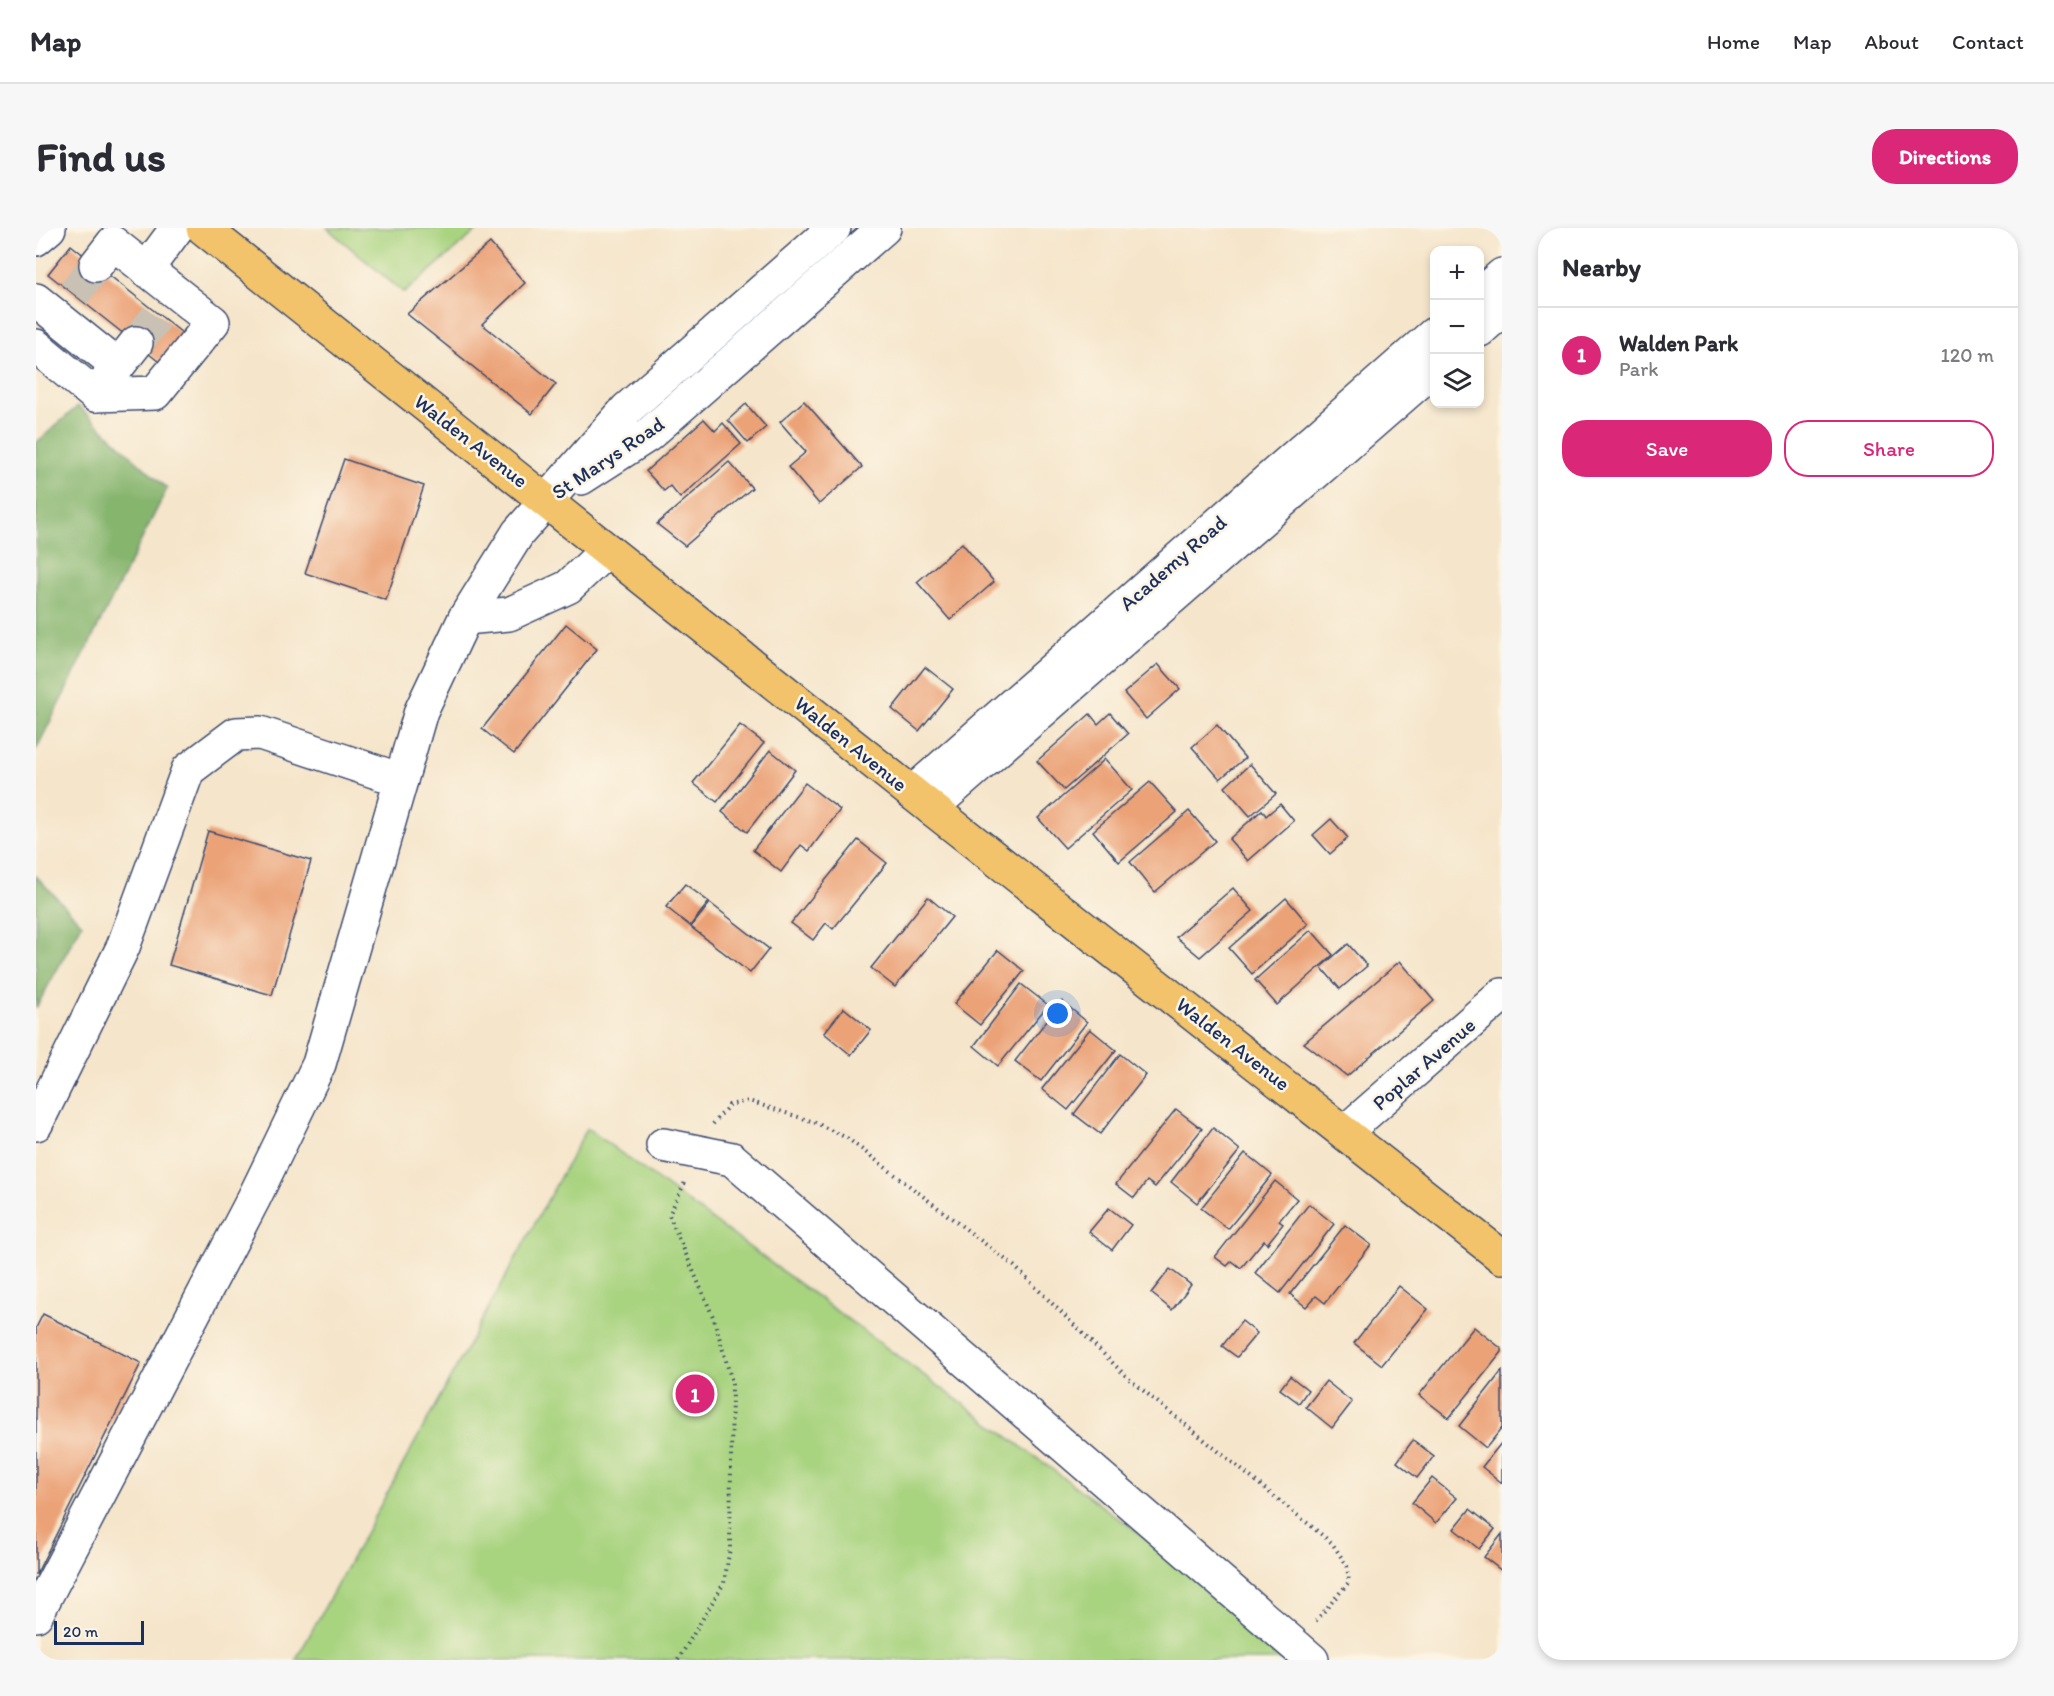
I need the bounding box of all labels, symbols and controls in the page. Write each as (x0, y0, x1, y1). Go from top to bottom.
text: Map (30, 24, 81, 58)
text: Home (1707, 29, 1760, 54)
text: Map (1793, 29, 1832, 54)
text: About (1865, 29, 1919, 54)
text: Contact (1952, 29, 2024, 54)
button: Directions (1872, 129, 2018, 184)
text: Find us (36, 131, 166, 182)
map controls (1430, 246, 1484, 408)
button: + (1430, 246, 1484, 300)
text: Nearby (1562, 251, 1641, 283)
button: − (1430, 300, 1484, 354)
text: Walden Park (1619, 330, 1738, 357)
text: 1 (1577, 343, 1586, 367)
text: 120 m (1941, 343, 1994, 367)
button: layers (1430, 354, 1484, 408)
text: Park (1619, 357, 1658, 381)
street label: Walden Avenue (409, 388, 533, 493)
street label: St Marys Road (547, 411, 669, 504)
button: Save (1562, 420, 1772, 477)
button: Share (1784, 420, 1994, 477)
street label: Academy Road (1114, 509, 1231, 616)
street label: Walden Avenue (790, 691, 913, 797)
street label: Walden Avenue (1171, 991, 1295, 1096)
your location (1043, 999, 1072, 1028)
street label: Poplar Avenue (1367, 1012, 1480, 1115)
pin: 1 (676, 1372, 714, 1416)
scale bar (54, 1618, 144, 1646)
text: 20 m (63, 1622, 98, 1641)

